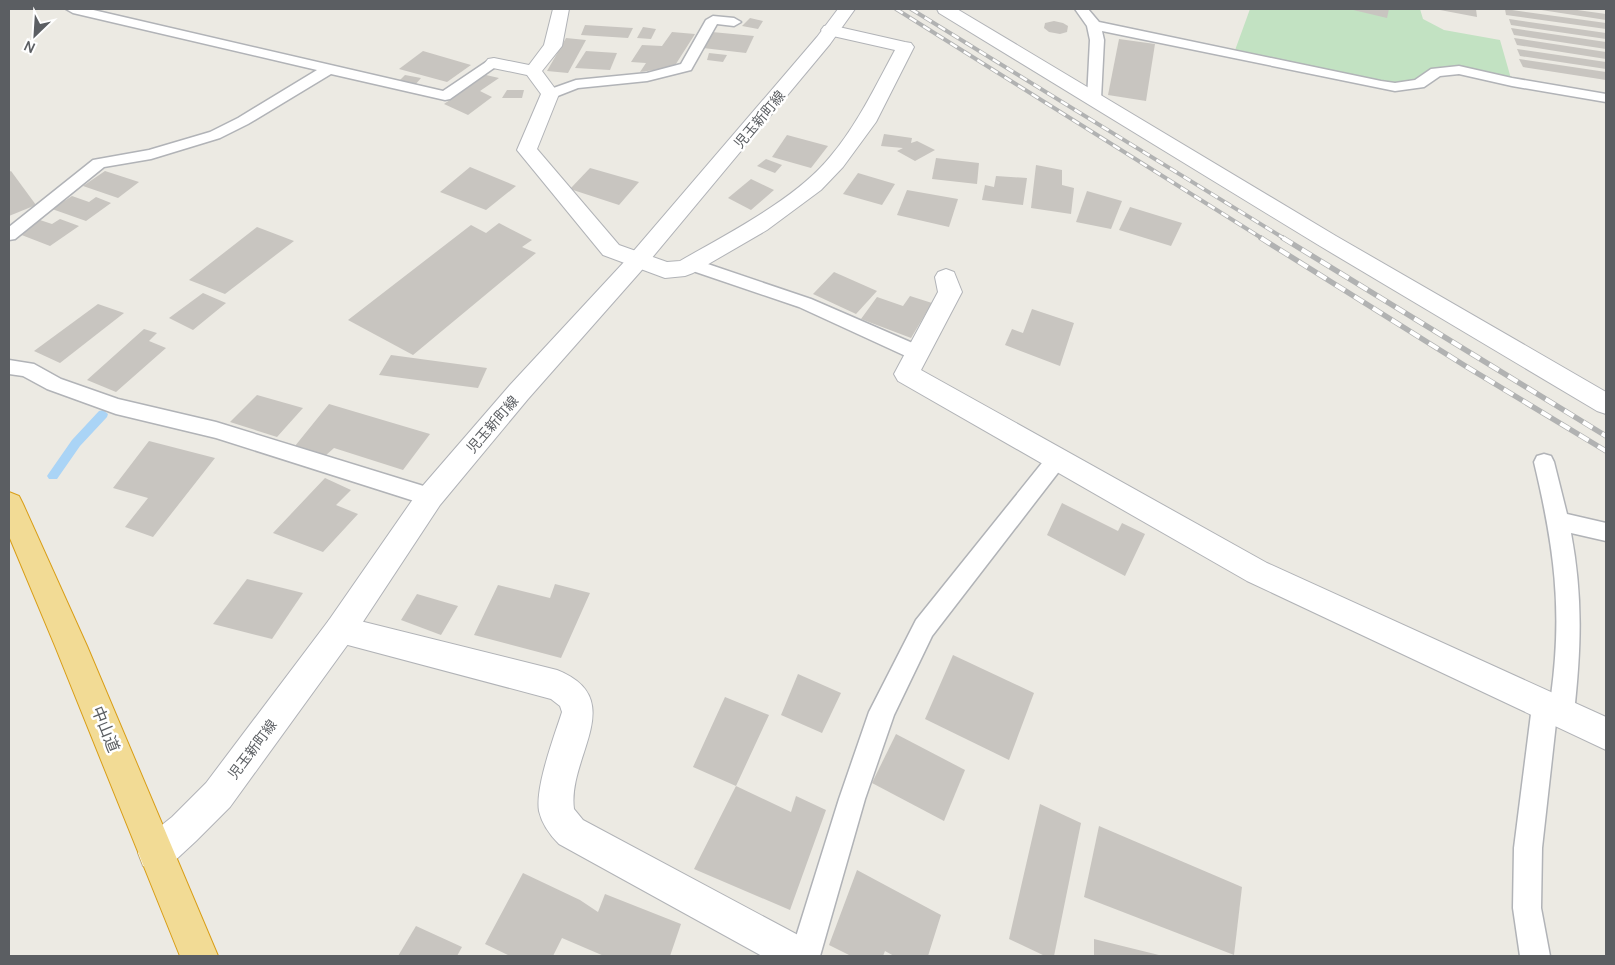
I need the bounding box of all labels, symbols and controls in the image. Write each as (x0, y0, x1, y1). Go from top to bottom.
north arrow (10, 10, 60, 60)
text: N (21, 36, 38, 58)
street label: 児玉新町線 (729, 86, 789, 152)
street label: 児玉新町線 (462, 391, 522, 457)
street label: 中山道 (87, 703, 125, 755)
street label: 児玉新町線 (223, 715, 281, 783)

